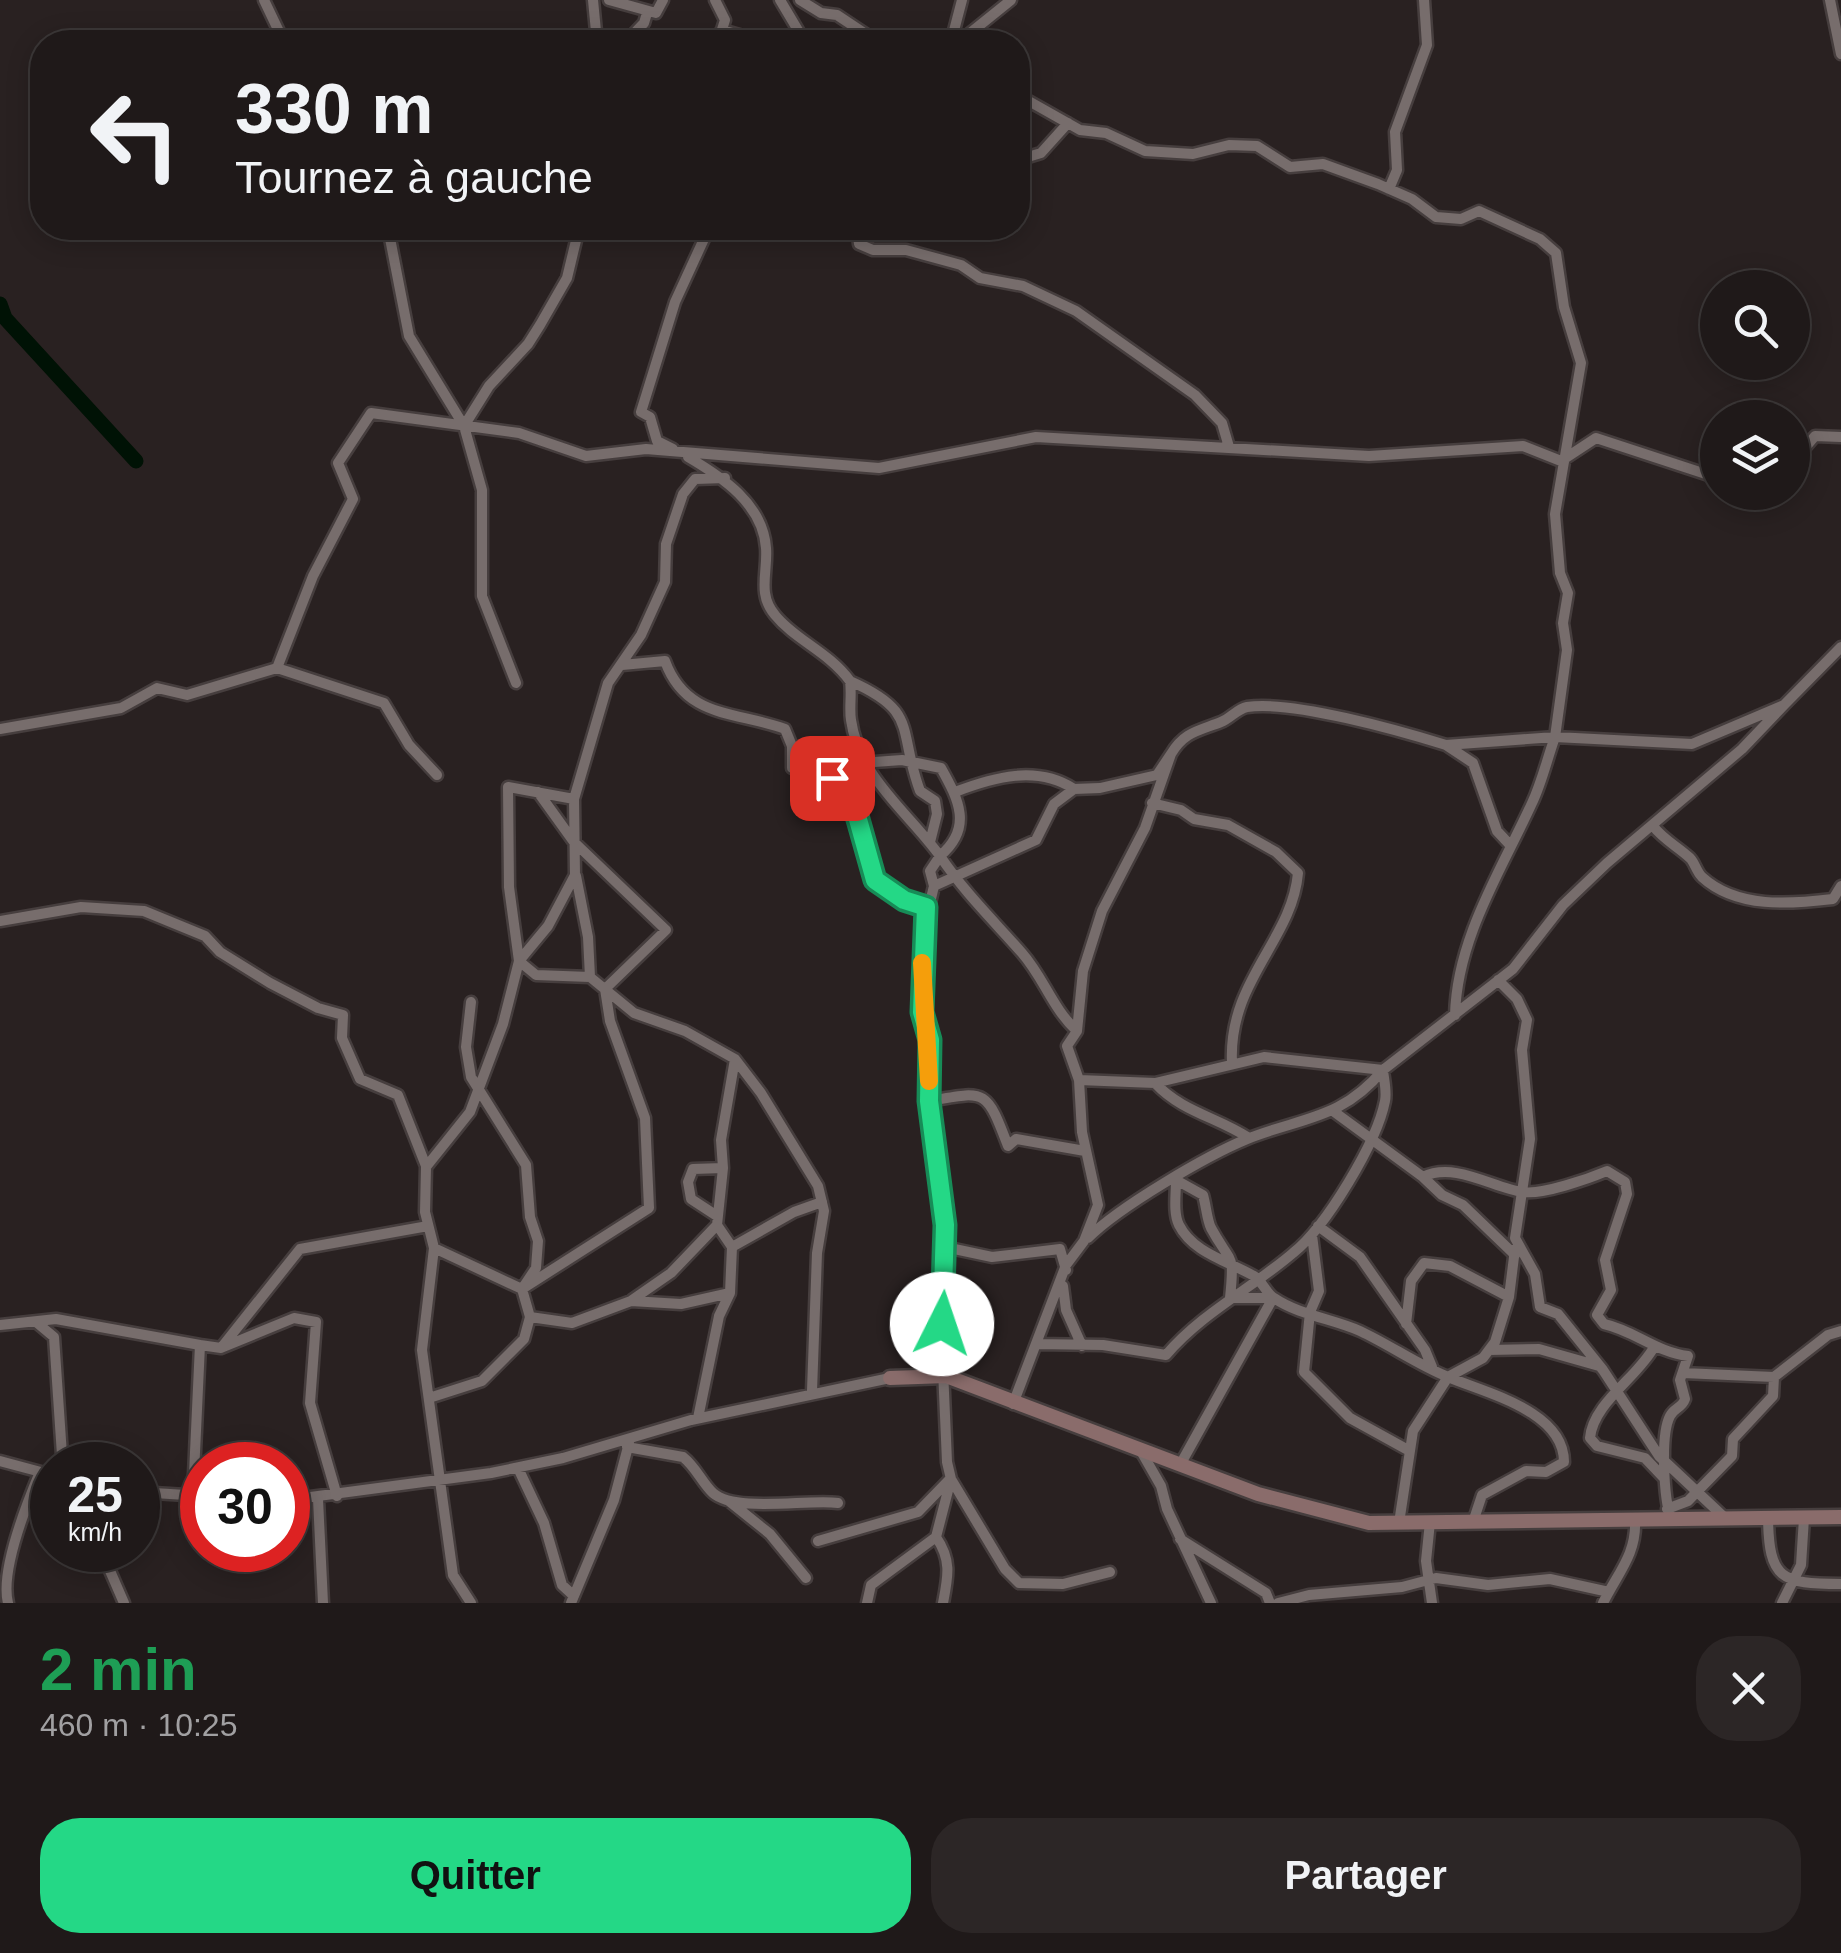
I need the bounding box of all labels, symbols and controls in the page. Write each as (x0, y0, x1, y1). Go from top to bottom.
icon: left (70, 70, 200, 200)
text: 330 m (235, 70, 433, 148)
text: Tournez à gauche (235, 152, 593, 203)
map controls (1700, 270, 1810, 510)
button: search (1700, 270, 1810, 380)
button: layers (1700, 400, 1810, 510)
pin (790, 736, 875, 821)
icon: arrive (805, 751, 860, 806)
position arrow (890, 1272, 994, 1376)
speed limit sign: 30 (180, 1442, 310, 1572)
text: 25 (67, 1467, 123, 1523)
text: km/h (68, 1518, 122, 1546)
text: 2 min (40, 1636, 197, 1703)
button: close (1696, 1636, 1801, 1741)
text: 460 m · 10:25 (40, 1707, 237, 1743)
button: Quitter (40, 1818, 911, 1933)
button: Partager (931, 1818, 1801, 1933)

